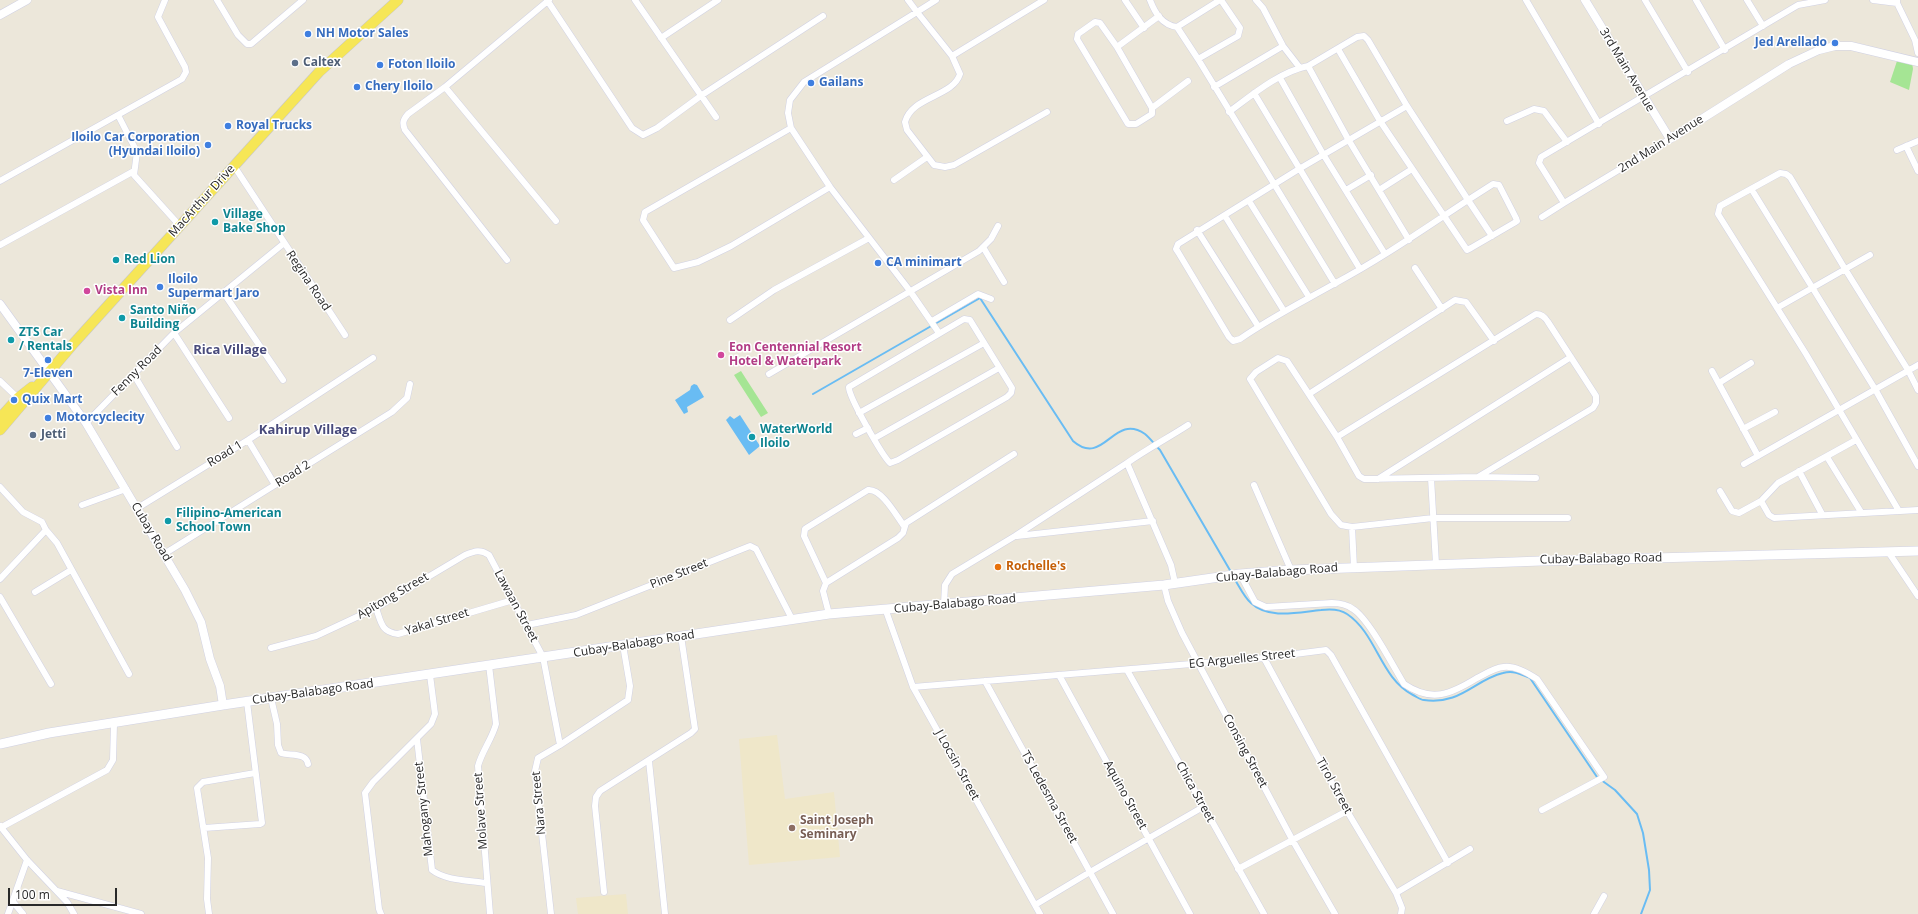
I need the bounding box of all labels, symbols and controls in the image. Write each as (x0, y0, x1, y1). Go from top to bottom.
street label: 3rd Main Avenue (1596, 26, 1658, 114)
place label: NH Motor Sales (316, 27, 409, 41)
marker: NH Motor Sales (303, 29, 313, 39)
place label: Jed Arellado (1755, 36, 1827, 50)
marker: Jed Arellado (1830, 38, 1840, 48)
place label: Caltex (303, 56, 341, 70)
marker: Caltex (290, 58, 300, 68)
place label: Foton Iloilo (388, 58, 455, 72)
marker: Foton Iloilo (375, 60, 385, 70)
place label: Gailans (819, 76, 863, 90)
marker: Gailans (806, 78, 816, 88)
place label: Chery Iloilo (365, 80, 433, 94)
marker: Chery Iloilo (352, 82, 362, 92)
street label: 2nd Main Avenue (1616, 112, 1706, 176)
place label: Royal Trucks (236, 119, 312, 133)
marker: Royal Trucks (223, 121, 233, 131)
place label: Iloilo Car Corporation (Hyundai Iloilo) (71, 131, 200, 159)
marker: Iloilo Car Corporation (Hyundai Iloilo) (203, 140, 213, 150)
street label: MacArthur Drive (166, 162, 238, 240)
place label: Village Bake Shop (223, 208, 285, 236)
marker: Village Bake Shop (210, 217, 220, 227)
street label: Regina Road (283, 248, 333, 314)
place label: Red Lion (124, 253, 175, 267)
marker: Red Lion (111, 255, 121, 265)
place label: CA minimart (886, 256, 962, 270)
marker: CA minimart (873, 258, 883, 268)
place label: Iloilo Supermart Jaro (168, 273, 260, 301)
marker: Iloilo Supermart Jaro (155, 282, 165, 292)
place label: Vista Inn (95, 284, 148, 298)
marker: Vista Inn (82, 286, 92, 296)
place label: Santo Niño Building (130, 304, 196, 332)
marker: Santo Niño Building (117, 313, 127, 323)
place label: ZTS Car / Rentals (19, 326, 72, 354)
marker: ZTS Car / Rentals (6, 335, 16, 345)
place label: Eon Centennial Resort Hotel & Waterpark (729, 341, 862, 369)
district label: Rica Village (193, 342, 267, 358)
street label: Fenny Road (109, 343, 165, 399)
marker: Eon Centennial Resort Hotel & Waterpark (716, 350, 726, 360)
marker: 7-Eleven (43, 355, 53, 365)
place label: 7-Eleven (23, 367, 73, 381)
place label: Quix Mart (22, 393, 82, 407)
marker: Quix Mart (9, 395, 19, 405)
place label: Motorcyclecity (56, 411, 145, 425)
marker: Motorcyclecity (43, 413, 53, 423)
district label: Kahirup Village (259, 422, 357, 438)
place label: WaterWorld Iloilo (760, 423, 832, 451)
place label: Jetti (41, 428, 66, 442)
marker: Jetti (28, 430, 38, 440)
marker: WaterWorld Iloilo (747, 432, 757, 442)
street label: Road 1 (205, 438, 245, 470)
street label: Road 2 (273, 458, 313, 490)
street label: Cubay Road (128, 500, 174, 564)
place label: Filipino-American School Town (176, 507, 282, 535)
marker: Filipino-American School Town (163, 516, 173, 526)
street label: Cubay-Balabago Road (1540, 551, 1662, 567)
street label: Pine Street (648, 556, 710, 592)
place label: Rochelle's (1006, 560, 1066, 574)
street label: Cubay-Balabago Road (1215, 560, 1339, 586)
marker: Rochelle's (993, 562, 1003, 572)
street label: Lawaan Street (491, 567, 541, 645)
street label: Apitong Street (355, 570, 431, 622)
street label: Cubay-Balabago Road (893, 591, 1017, 617)
street label: Yakal Street (403, 605, 471, 639)
street label: Cubay-Balabago Road (572, 627, 696, 661)
street label: EG Arguelles Street (1188, 646, 1296, 672)
street label: Cubay-Balabago Road (251, 676, 375, 708)
street label: Consing Street (1220, 712, 1270, 790)
street label: J Locsin Street (932, 727, 982, 803)
street label: TS Ledesma Street (1018, 748, 1080, 846)
street label: Tirol Street (1313, 756, 1355, 816)
street label: Aquino Street (1100, 758, 1150, 832)
street label: Chica Street (1172, 759, 1218, 825)
street label: Mahogany Street (412, 761, 436, 857)
street label: Nara Street (529, 771, 549, 835)
street label: Molave Street (471, 772, 491, 850)
place label: Saint Joseph Seminary (800, 814, 874, 842)
marker: Saint Joseph Seminary (787, 823, 797, 833)
scale bar (10, 880, 119, 906)
text: 100 m (15, 886, 50, 903)

